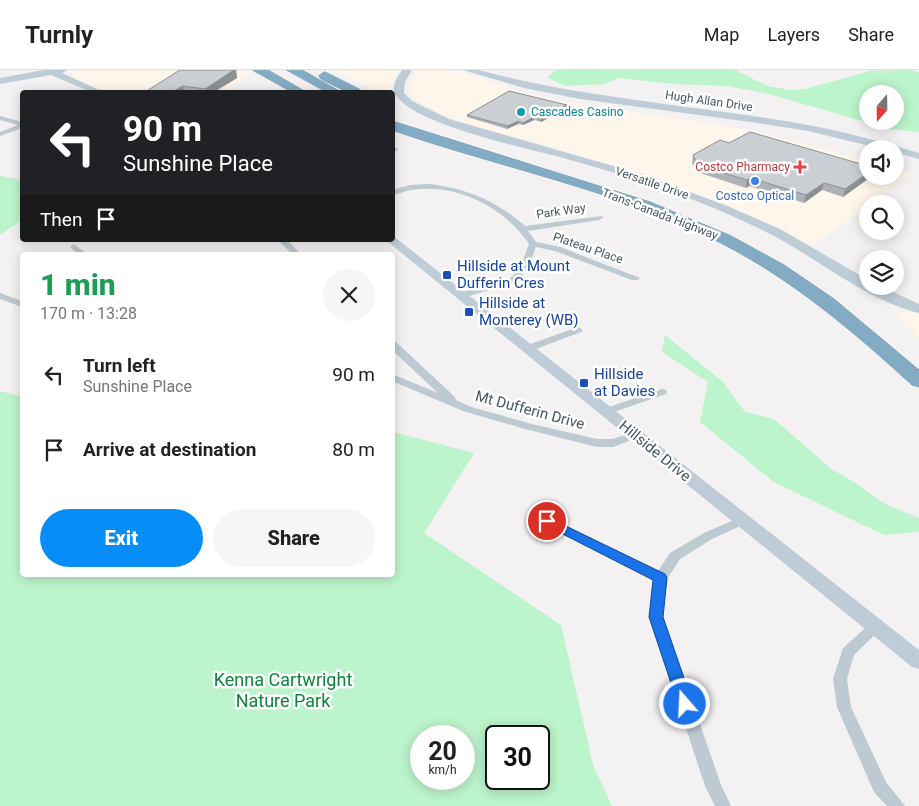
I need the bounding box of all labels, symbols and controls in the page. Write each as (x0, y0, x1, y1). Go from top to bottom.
text: Turnly (25, 21, 93, 49)
text: Map (704, 24, 739, 45)
text: Layers (767, 24, 820, 45)
text: Share (848, 24, 894, 45)
north arrow (859, 85, 904, 130)
map controls (859, 85, 904, 295)
street label: Hugh Allan Drive (664, 88, 754, 114)
place label: Cascades Casino (531, 105, 624, 119)
marker: Cascades Casino (515, 106, 527, 118)
text: 90 m (123, 109, 202, 150)
icon: left (40, 110, 105, 175)
button: sound (859, 140, 904, 185)
text: Sunshine Place (123, 151, 273, 176)
place label: Costco Pharmacy (695, 160, 790, 174)
marker: Costco Pharmacy (794, 161, 806, 173)
street label: Versatile Drive (614, 164, 690, 202)
marker: Costco Optical (749, 175, 761, 187)
street label: Trans-Canada Highway (600, 185, 720, 243)
place label: Costco Optical (716, 189, 794, 203)
button: search (859, 195, 904, 240)
street label: Park Way (535, 201, 587, 221)
icon: arrive (92, 205, 120, 233)
text: Then (40, 208, 82, 231)
street label: Plateau Place (551, 229, 625, 267)
button: layers (859, 250, 904, 295)
place label: Hillside at Mount Dufferin Cres (457, 257, 570, 292)
text: 1 min (40, 267, 116, 302)
button: close (323, 269, 375, 321)
marker: Hillside at Mount Dufferin Cres (441, 269, 453, 281)
place label: Hillside at Monterey (WB) (479, 294, 579, 329)
text: 170 m · 13:28 (40, 304, 137, 323)
marker: Hillside at Monterey (WB) (463, 306, 475, 318)
text: Turn left (83, 354, 156, 377)
icon: left (40, 361, 68, 389)
text: 90 m (332, 363, 375, 386)
place label: Hillside at Davies (594, 365, 655, 400)
text: Sunshine Place (83, 377, 192, 396)
marker: Hillside at Davies (578, 377, 590, 389)
street label: Mt Dufferin Drive (473, 387, 587, 433)
street label: Hillside Drive (616, 417, 694, 485)
icon: arrive (40, 436, 68, 464)
text: Arrive at destination (83, 438, 256, 461)
text: 80 m (332, 438, 375, 461)
pin (526, 500, 568, 542)
icon: arrive (533, 507, 561, 535)
button: Exit (40, 509, 203, 567)
button: Share (213, 509, 375, 567)
park label: Kenna Cartwright Nature Park (214, 669, 352, 711)
position arrow (658, 677, 710, 729)
speed limit sign: 30 (485, 725, 550, 790)
text: 20 (428, 737, 457, 766)
text: km/h (428, 763, 457, 777)

